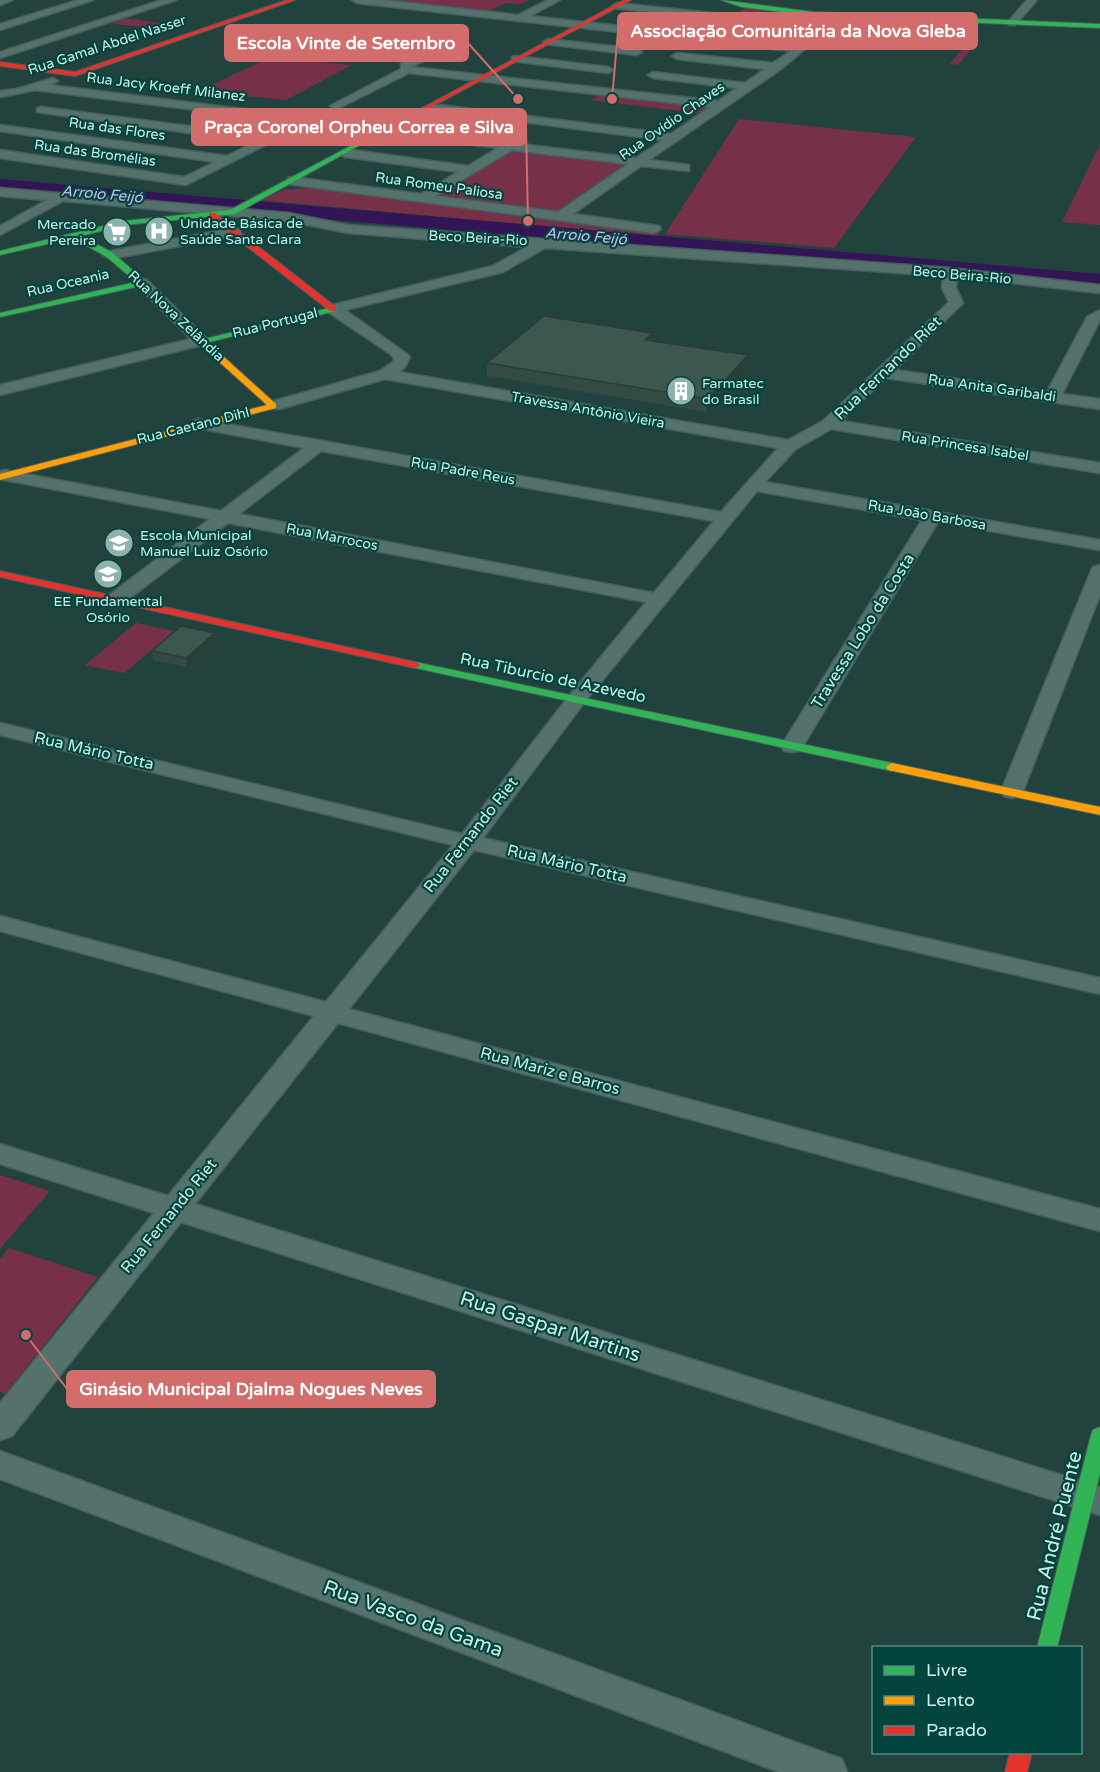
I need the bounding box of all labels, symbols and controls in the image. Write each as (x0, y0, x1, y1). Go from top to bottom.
street label: Rua Gamal Abdel Nasser (26, 11, 189, 79)
callout: Associação Comunitária da Nova Gleba (618, 13, 977, 49)
text: Associação Comunitária da Nova Gleba (630, 20, 966, 42)
callout: Escola Vinte de Setembro (225, 25, 468, 61)
text: Escola Vinte de Setembro (237, 32, 455, 54)
street label: Rua Jacy Kroeff Milanez (86, 69, 247, 105)
street label: Rua Ovídio Chaves (616, 78, 728, 164)
callout: Praça Coronel Orpheu Correa e Silva (192, 109, 526, 145)
street label: Rua das Flores (68, 114, 167, 144)
text: Praça Coronel Orpheu Correa e Silva (204, 116, 514, 138)
street label: Rua das Bromélias (33, 136, 157, 170)
street label: Rua Romeu Paliosa (374, 169, 504, 203)
water label: Arroio Feijó (60, 181, 144, 207)
hospital icon: Unidade Básica de Saúde Santa Clara (143, 215, 175, 247)
place label: Unidade Básica de Saúde Santa Clara (180, 215, 303, 248)
place label: Mercado Pereira (37, 216, 96, 249)
supermarket icon: Mercado Pereira (101, 216, 133, 248)
water label: Arroio Feijó (544, 223, 628, 249)
street label: Beco Beira-Rio (428, 227, 528, 249)
street label: Beco Beira-Rio (912, 262, 1012, 288)
street label: Rua Oceania (25, 265, 111, 301)
street label: Rua Nova Zelândia (124, 267, 228, 365)
street label: Rua Portugal (231, 304, 319, 342)
street label: Rua Fernando Riet (830, 312, 946, 424)
street label: Rua Anita Garibaldi (927, 371, 1057, 405)
building icon: Farmatec do Brasil (665, 375, 697, 407)
place label: Farmatec do Brasil (702, 375, 764, 408)
street label: Travessa Antônio Vieira (510, 388, 666, 432)
street label: Rua Caetano Dihl (135, 404, 251, 448)
street label: Rua Princesa Isabel (900, 428, 1030, 464)
street label: Rua Padre Reus (410, 453, 517, 489)
street label: Rua João Barbosa (866, 496, 988, 534)
street label: Rua Marrocos (285, 520, 380, 554)
school or university icon: Escola Municipal Manuel Luiz Osório (103, 527, 135, 559)
place label: Escola Municipal Manuel Luiz Osório (140, 527, 268, 560)
street label: Travessa Lobo da Costa (807, 550, 919, 712)
school or university icon: EE Fundamental Osório (92, 558, 124, 590)
place label: EE Fundamental Osório (53, 593, 163, 626)
street label: Rua Tiburcio de Azevedo (458, 649, 648, 707)
street label: Rua Mário Totta (32, 727, 156, 775)
street label: Rua Fernando Riet (420, 773, 522, 897)
street label: Rua Mário Totta (505, 840, 629, 888)
street label: Rua Mariz e Barros (478, 1043, 622, 1099)
street label: Rua Fernando Riet (117, 1155, 221, 1277)
street label: Rua Gaspar Martins (457, 1287, 643, 1367)
callout: Ginásio Municipal Djalma Nogues Neves (67, 1371, 435, 1407)
text: Ginásio Municipal Djalma Nogues Neves (79, 1378, 423, 1400)
street label: Rua André Puente (1022, 1449, 1088, 1623)
street label: Rua Vasco da Gama (320, 1575, 506, 1663)
legend (872, 1646, 1082, 1754)
text: Livre (926, 1659, 967, 1681)
text: Lento (926, 1689, 975, 1711)
text: Parado (926, 1719, 987, 1741)

